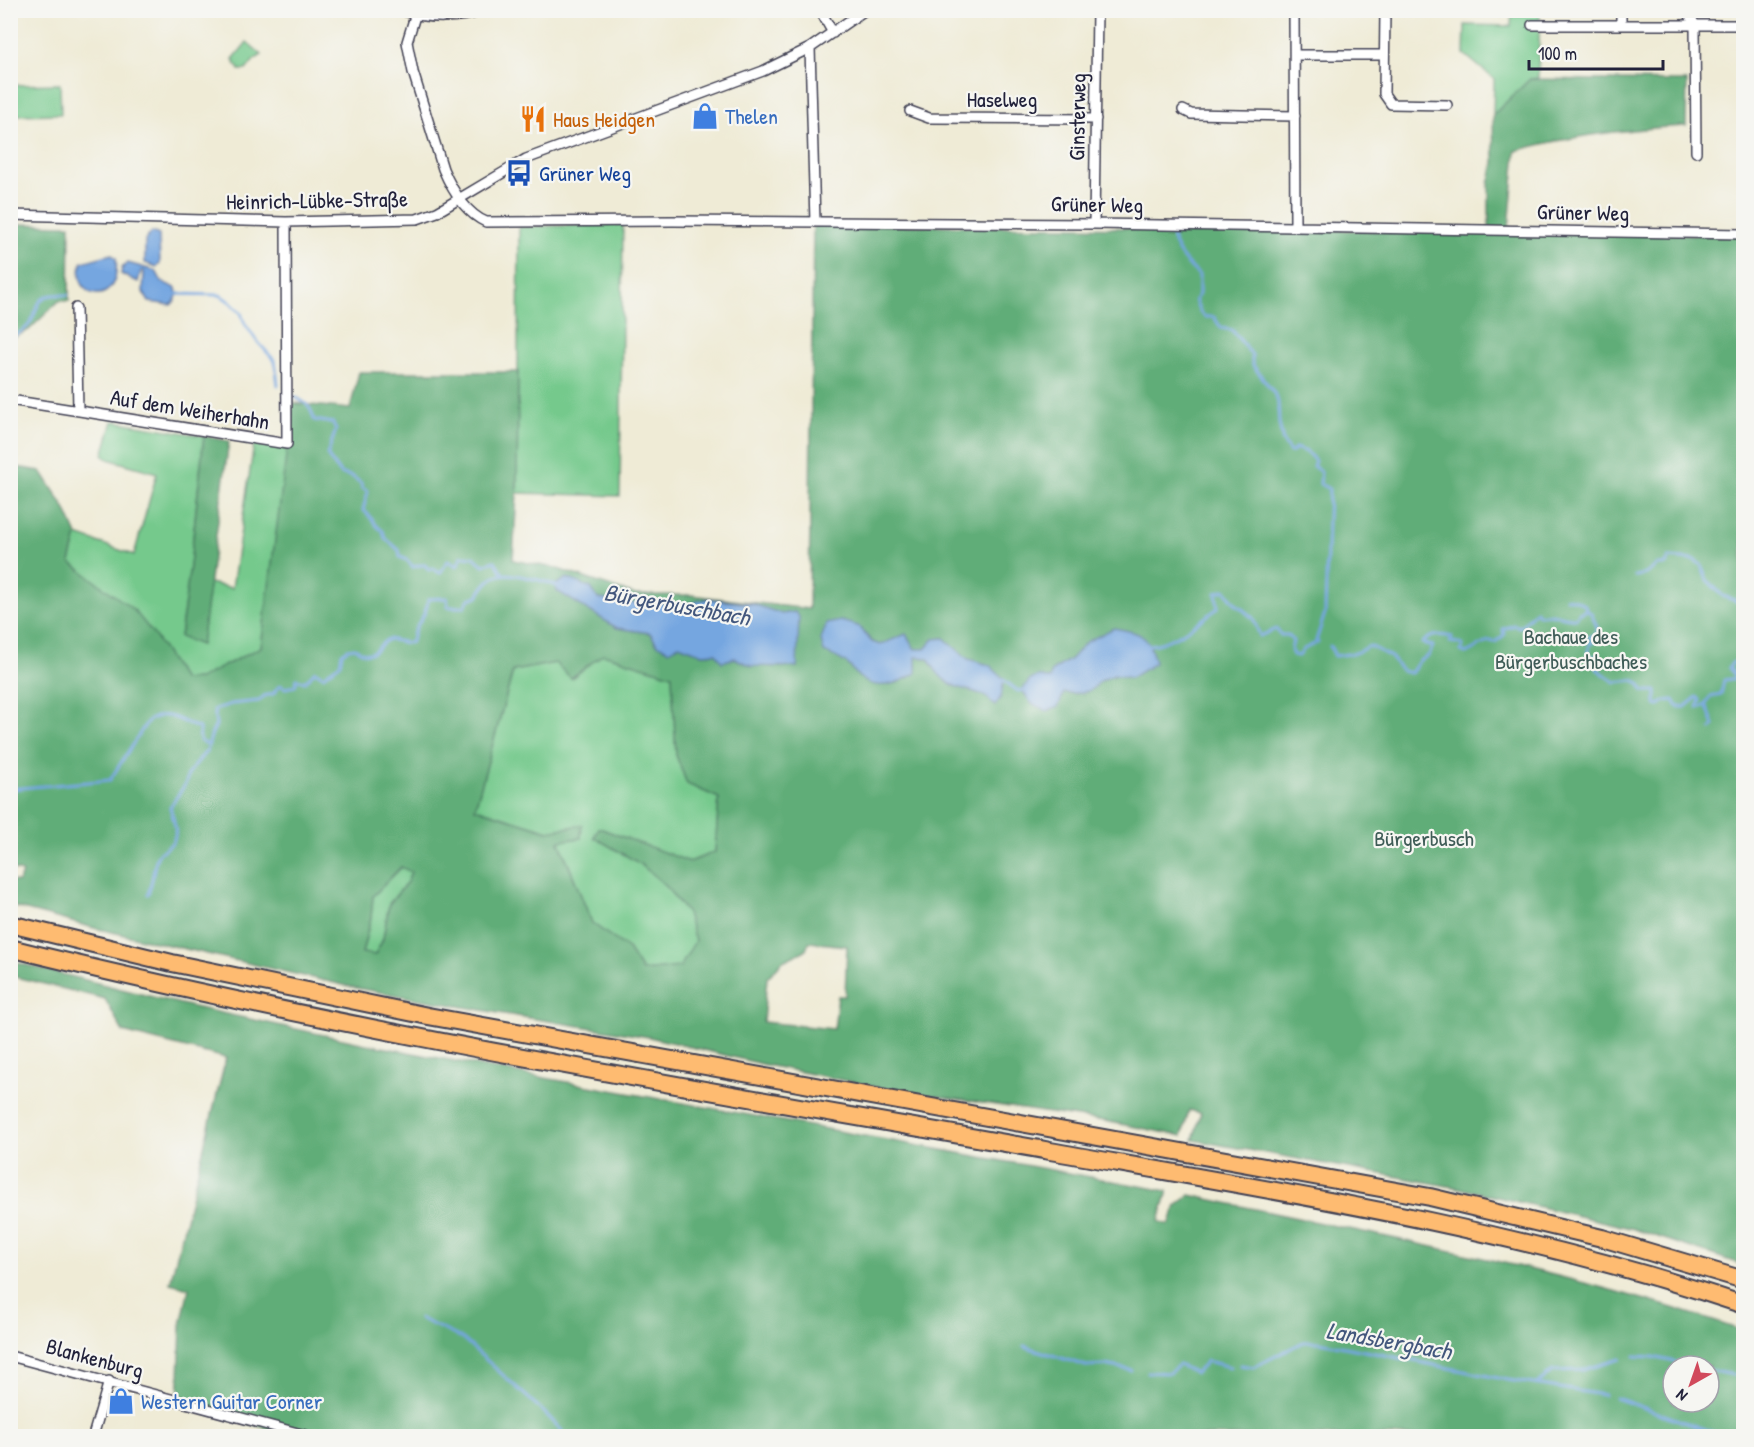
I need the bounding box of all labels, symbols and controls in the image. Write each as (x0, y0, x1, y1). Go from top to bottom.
scale bar (1529, 33, 1662, 71)
text: 100 m (1538, 41, 1577, 66)
street label: Ginsterweg (1061, 73, 1093, 161)
street label: Haselweg (967, 84, 1037, 114)
shop icon: Thelen (690, 101, 720, 131)
place label: Thelen (725, 101, 778, 131)
restaurant icon: Haus Heidgen (518, 104, 548, 134)
place label: Haus Heidgen (553, 104, 655, 134)
bus stop icon: Grüner Weg (504, 158, 534, 188)
place label: Grüner Weg (539, 158, 631, 188)
street label: Heinrich-Lübke-Straße (226, 183, 408, 217)
street label: Grüner Weg (1051, 188, 1143, 220)
street label: Grüner Weg (1537, 196, 1629, 228)
street label: Auf dem Weiherhahn (108, 382, 272, 436)
water label: Bürgerbuschbach (602, 575, 754, 634)
park label: Bachaue des Bürgerbuschbaches (1495, 621, 1647, 676)
park label: Bürgerbusch (1374, 823, 1474, 853)
water label: Landsbergbach (1324, 1313, 1456, 1368)
street label: Blankenburg (43, 1331, 147, 1385)
north arrow (1661, 1354, 1721, 1414)
text: N (1671, 1384, 1692, 1407)
shop icon: Western Guitar Corner (106, 1386, 136, 1416)
place label: Western Guitar Corner (141, 1386, 323, 1416)

